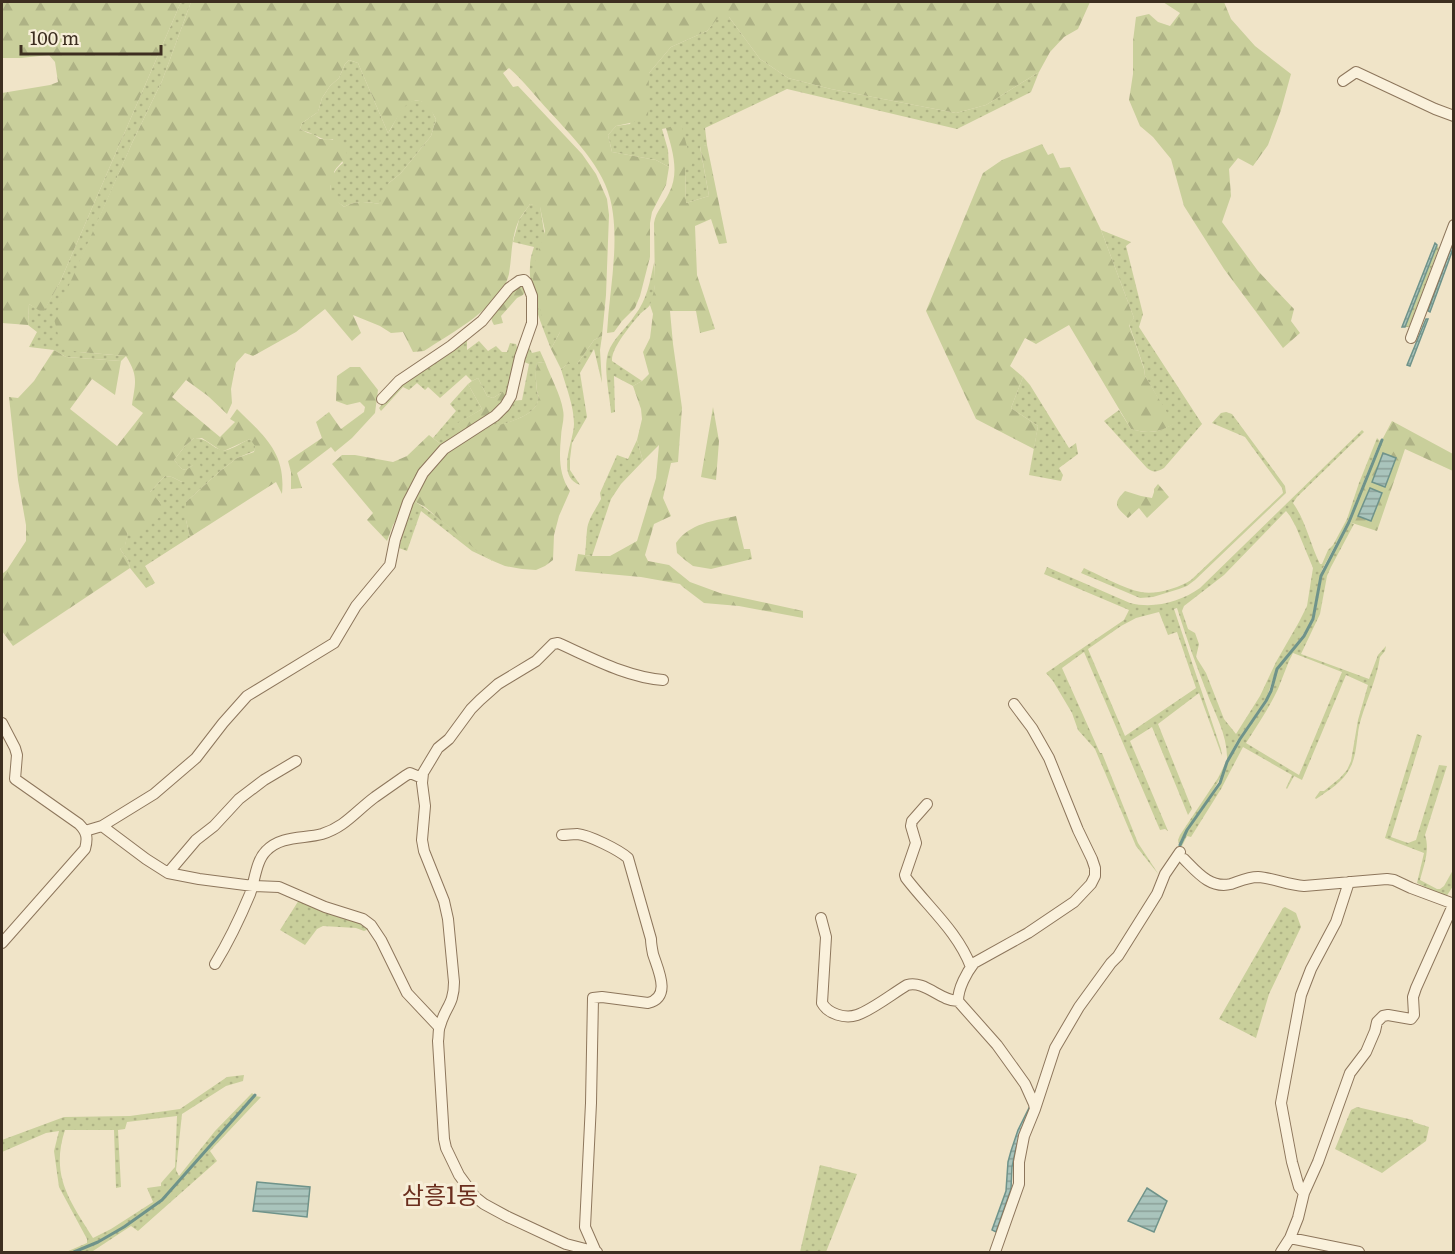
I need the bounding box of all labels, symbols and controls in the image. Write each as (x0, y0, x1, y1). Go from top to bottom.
scale bar (21, 18, 160, 56)
text: 100 m (30, 24, 79, 51)
district label: 삼흥1동 (402, 1176, 478, 1211)

